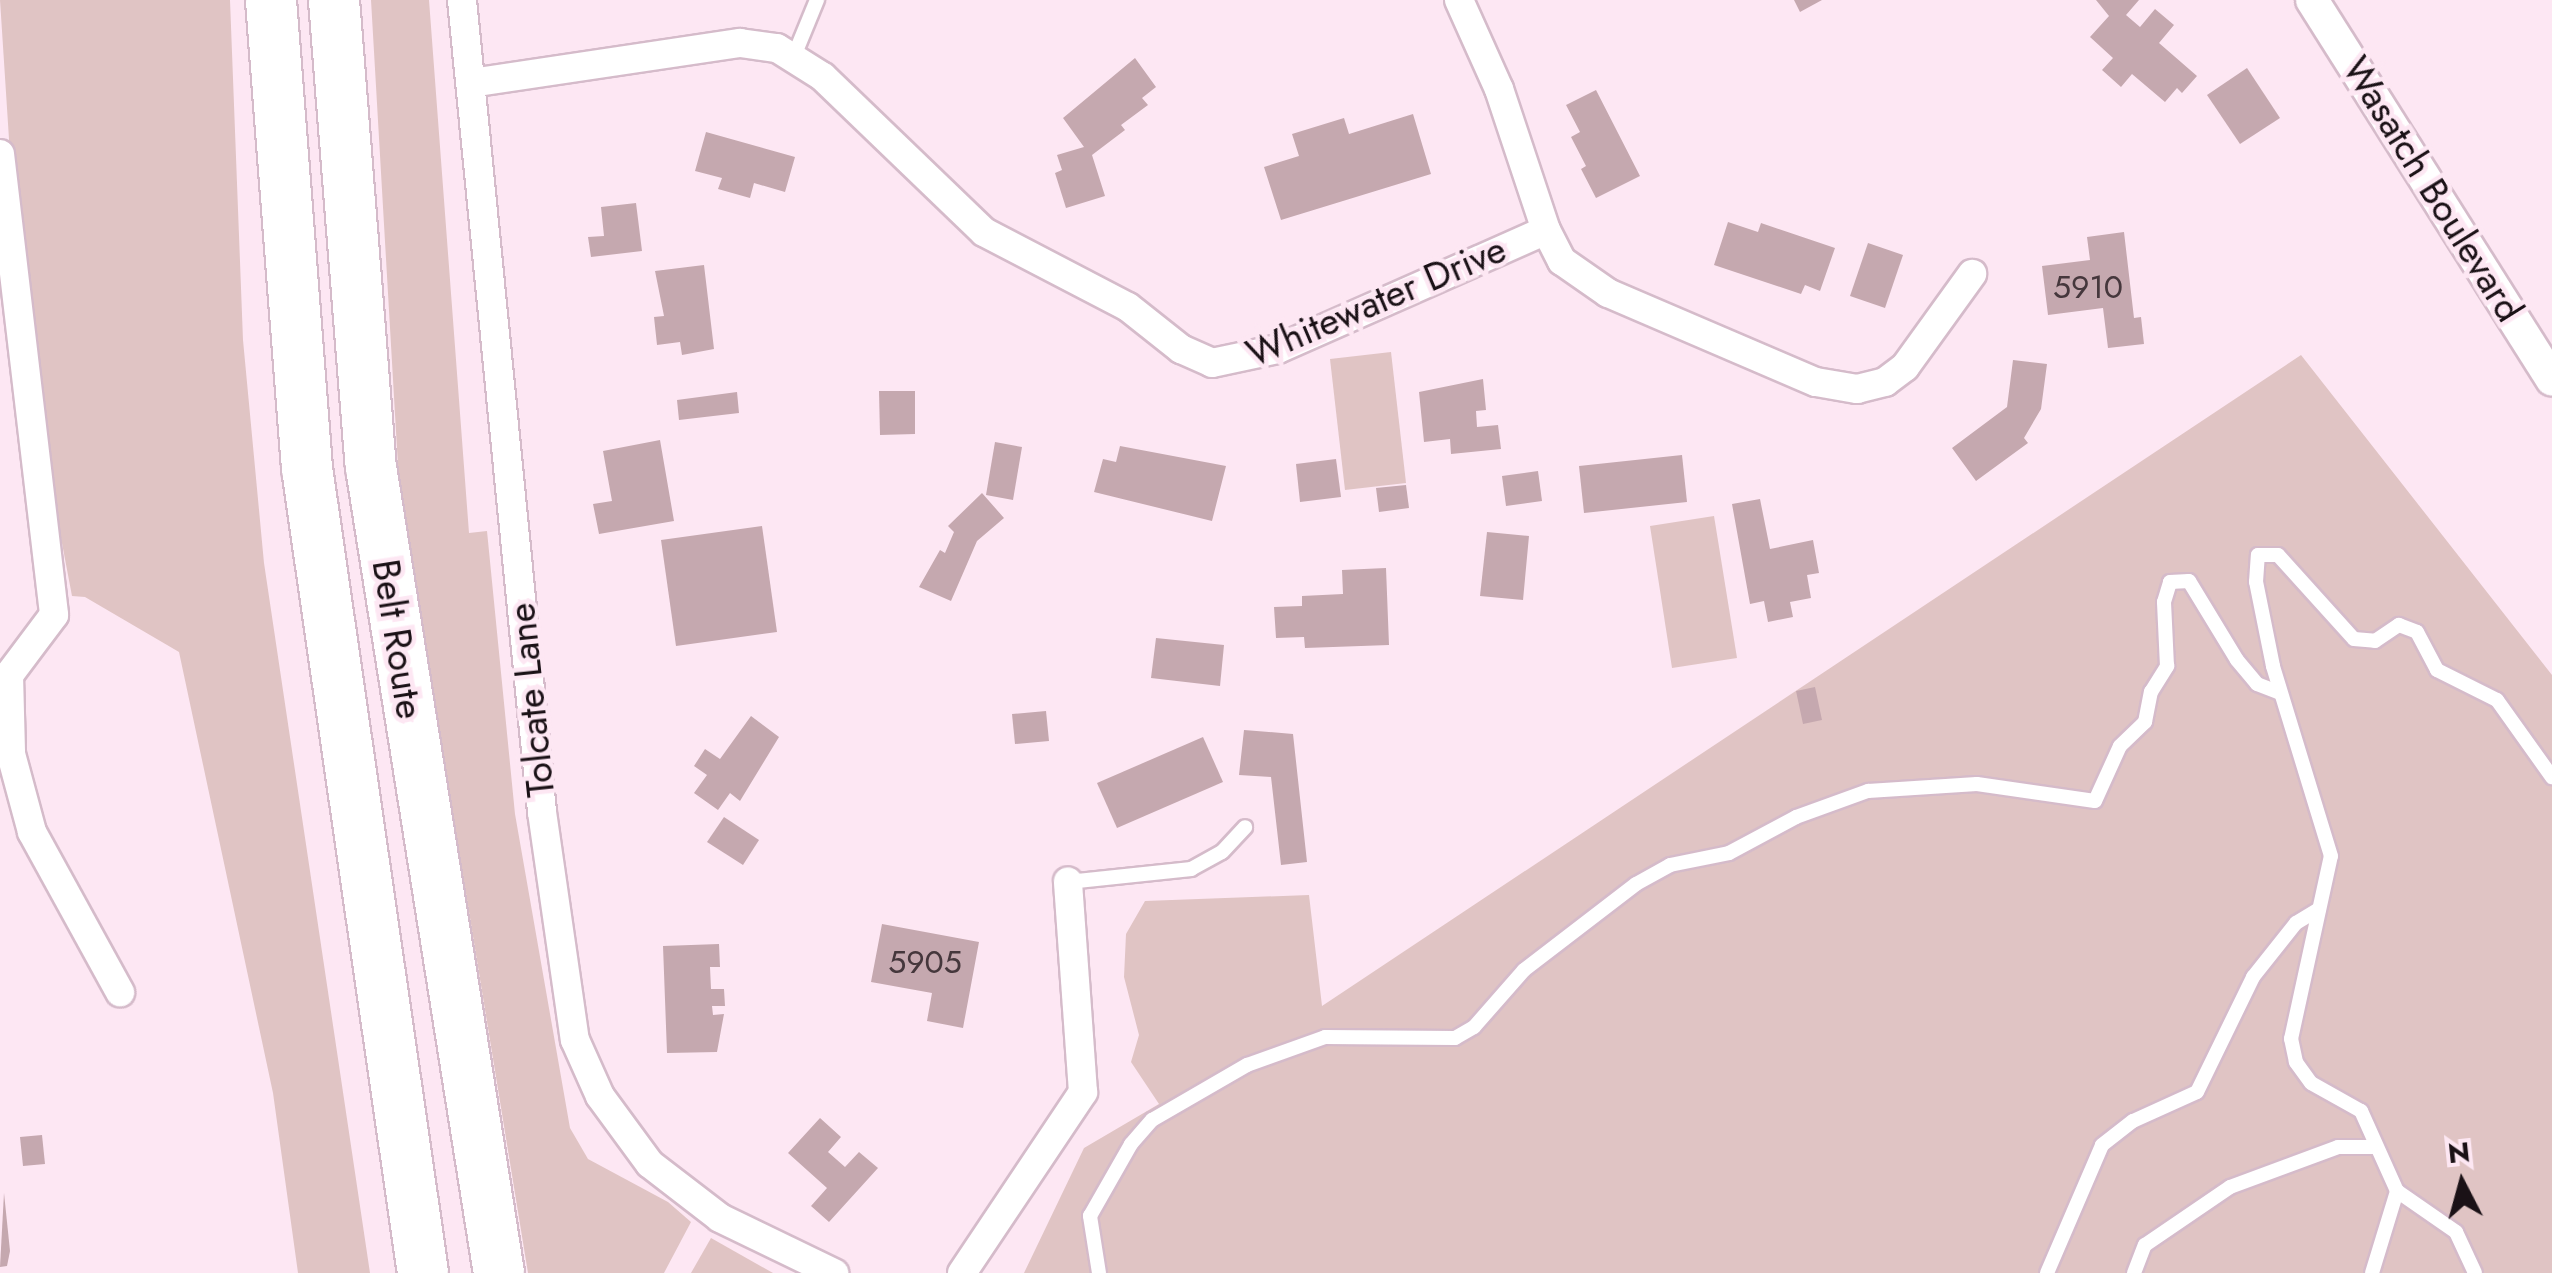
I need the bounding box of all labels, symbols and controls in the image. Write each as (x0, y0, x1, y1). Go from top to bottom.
street label: Wasatch Boulevard (2333, 48, 2533, 330)
street label: Whitewater Drive (1239, 226, 1513, 376)
house number: 5910 (2053, 268, 2123, 306)
street label: Belt Route (363, 556, 433, 722)
street label: Tolcate Lane (498, 601, 564, 799)
house number: 5905 (888, 943, 962, 981)
text: N (2446, 1131, 2472, 1174)
north arrow (2412, 1133, 2512, 1233)

